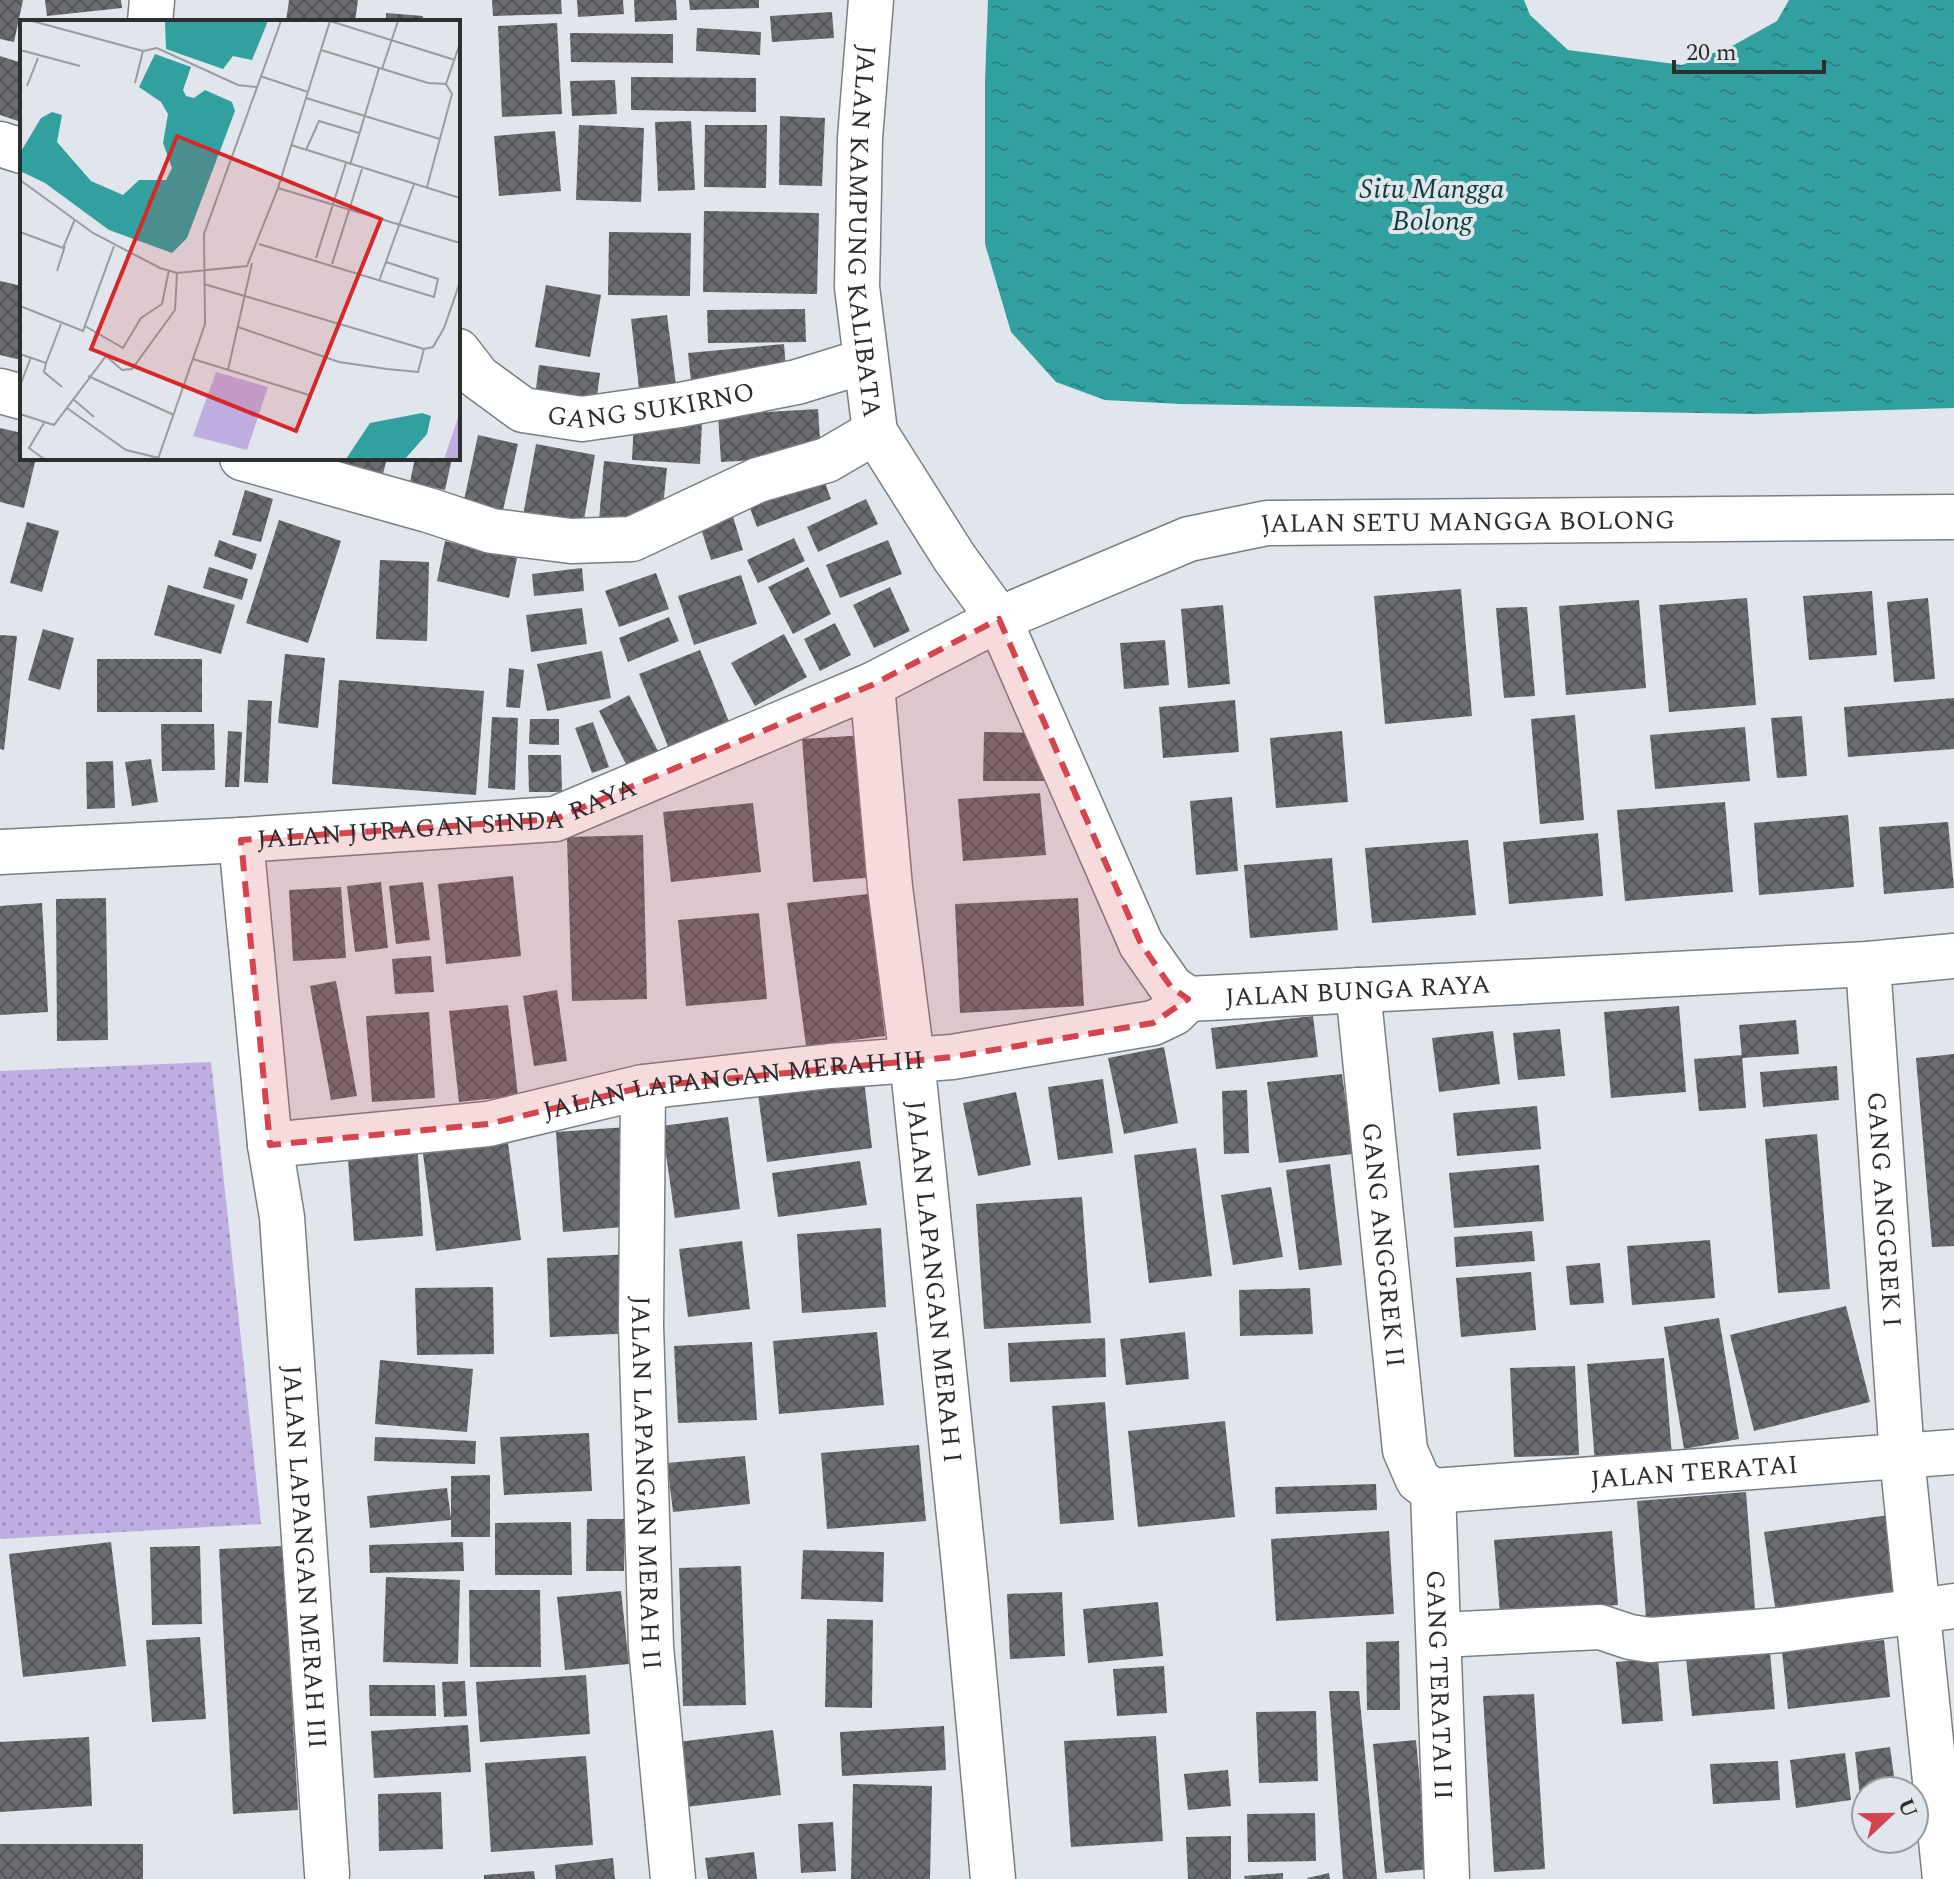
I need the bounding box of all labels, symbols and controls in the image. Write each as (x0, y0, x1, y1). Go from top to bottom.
inset map (20, 20, 460, 460)
scale bar (1674, 24, 1824, 74)
text: 20 m (1686, 35, 1737, 71)
street label: JALAN KAMPUNG KALIBATA (836, 43, 892, 420)
water label: Situ Mangga Bolong (1360, 168, 1504, 243)
street label: GANG SUKIRNO (545, 372, 758, 440)
street label: JALAN SETU MANGGA BOLONG (1257, 500, 1675, 545)
street label: JALAN JURAGAN SINDA RAYA (256, 768, 643, 860)
street label: JALAN BUNGA RAYA (1224, 964, 1492, 1018)
street label: JALAN LAPANGAN MERAH III (539, 1040, 925, 1131)
street label: GANG ANGGREK I (1856, 1090, 1912, 1329)
street label: JALAN LAPANGAN MERAH I (895, 1099, 972, 1465)
street label: GANG ANGGREK II (1351, 1120, 1415, 1369)
street label: JALAN LAPANGAN MERAH II (620, 1296, 672, 1672)
street label: JALAN LAPANGAN MERAH III (271, 1364, 337, 1750)
street label: JALAN TERATAI (1589, 1445, 1800, 1500)
street label: GANG TERATAI II (1415, 1569, 1463, 1800)
north arrow (1850, 1775, 1930, 1855)
text: U (1888, 1793, 1926, 1823)

